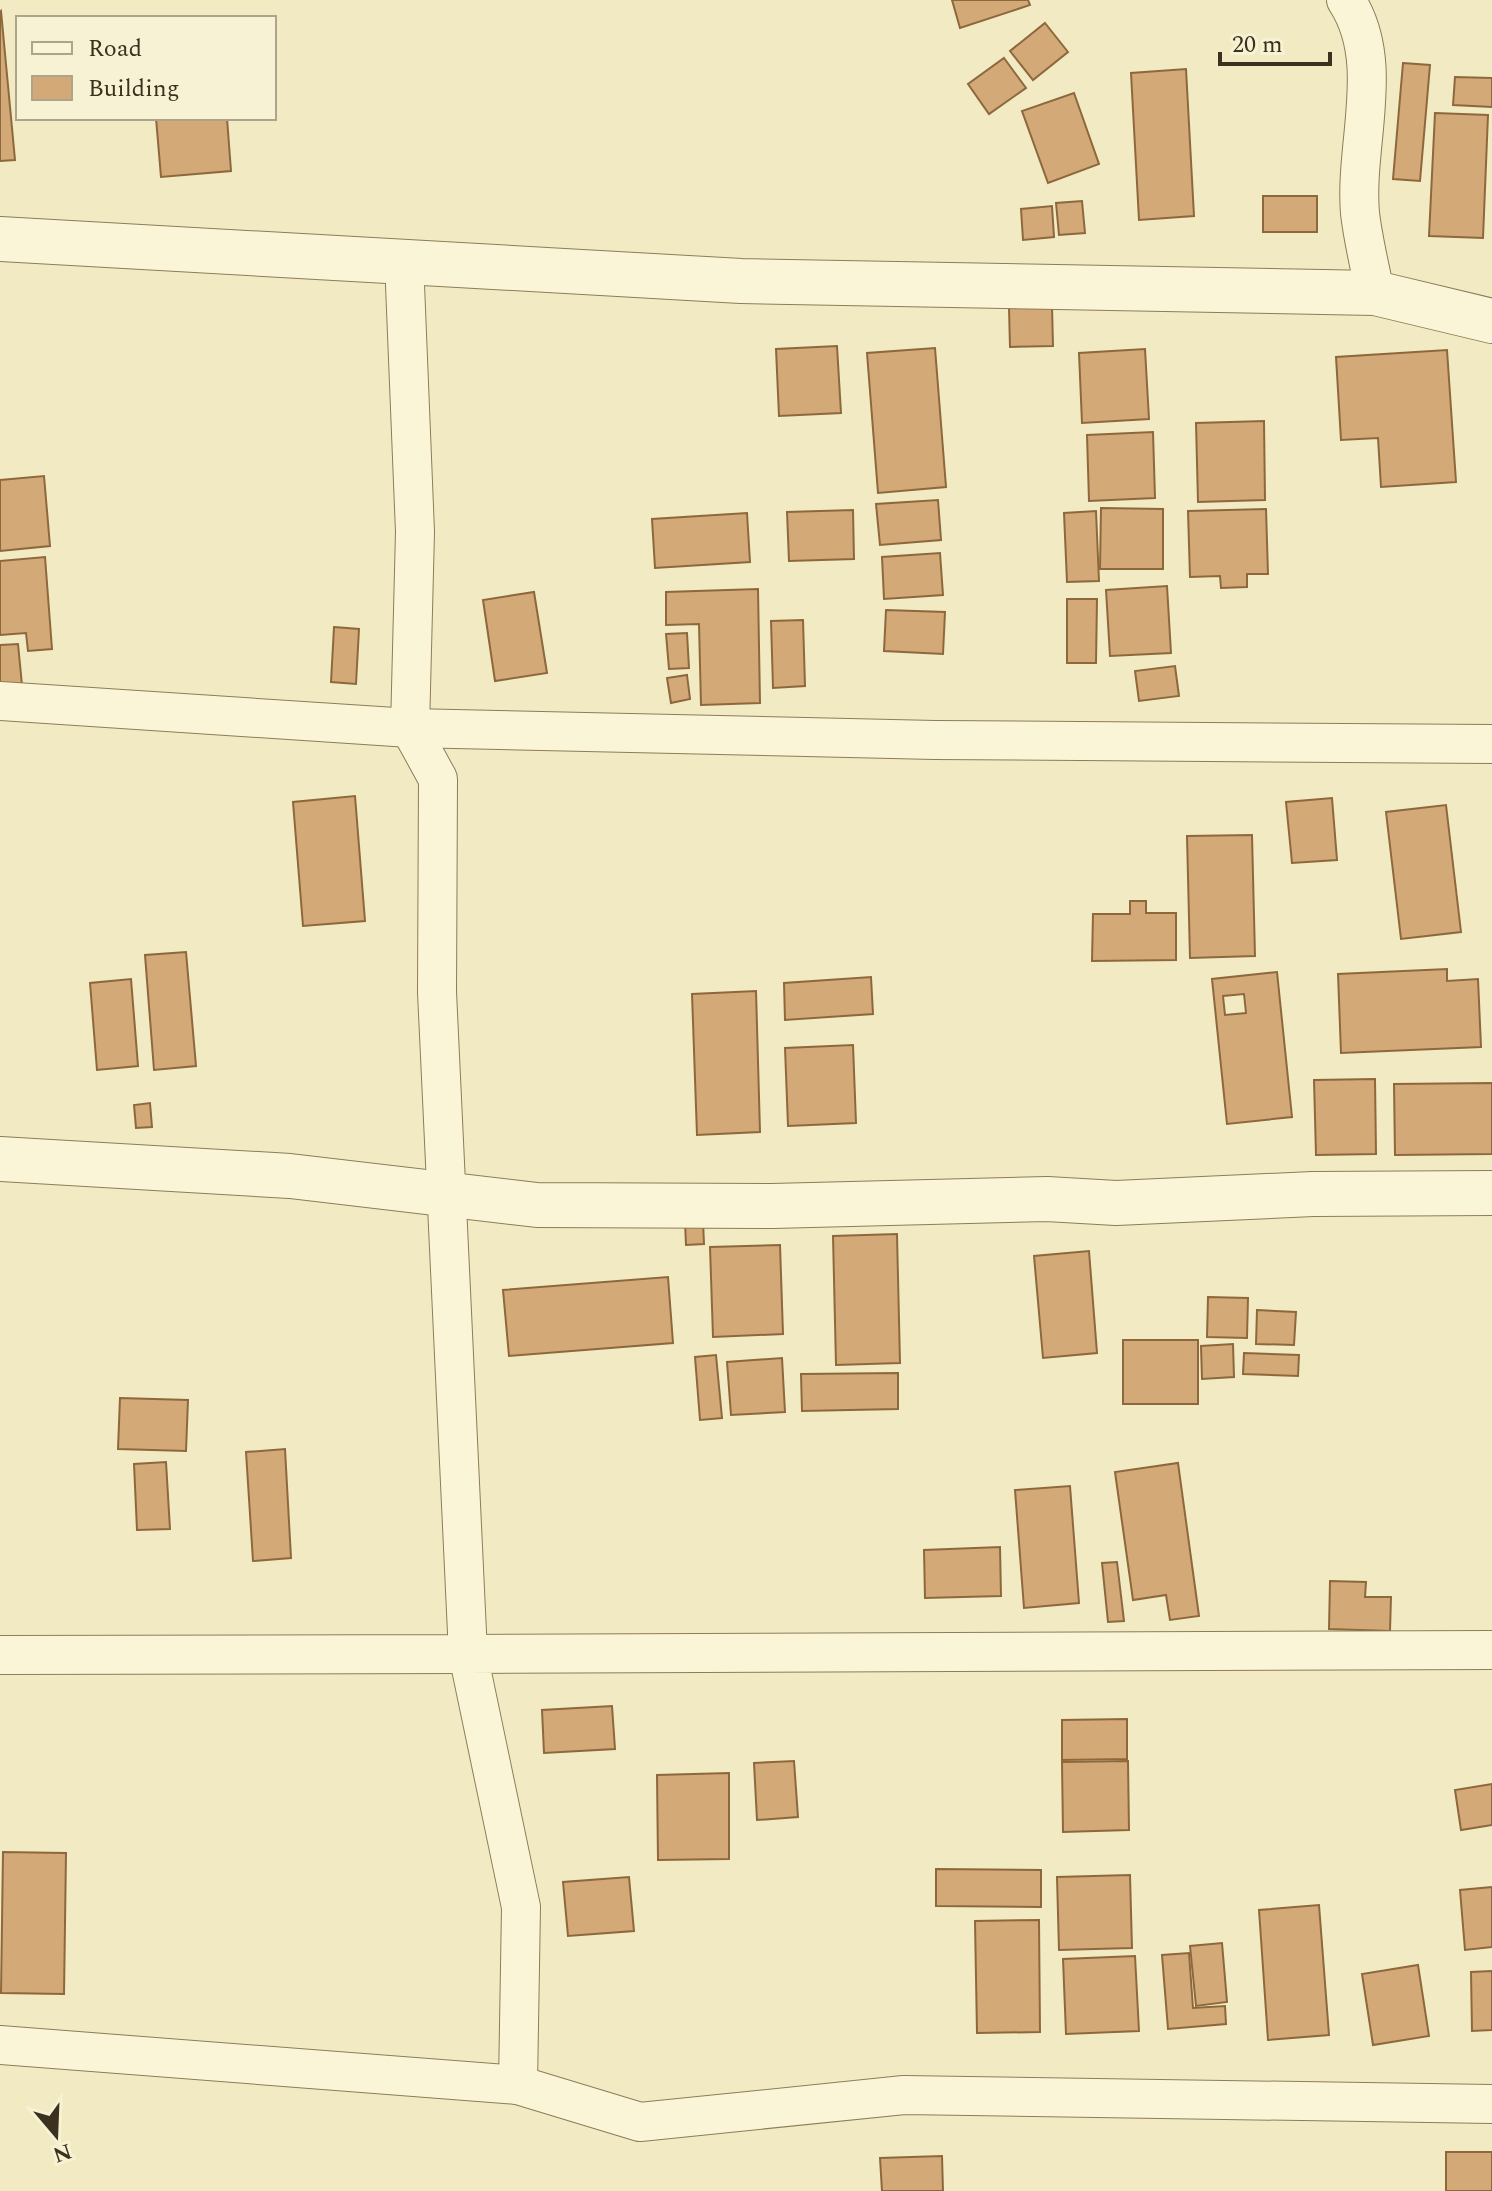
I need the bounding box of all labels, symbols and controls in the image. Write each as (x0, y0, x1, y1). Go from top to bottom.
legend (16, 16, 276, 120)
scale bar (1220, 16, 1330, 66)
text: 20 m (1232, 27, 1283, 63)
text: Road (88, 31, 142, 67)
text: Building (88, 71, 180, 107)
north arrow (16, 2095, 96, 2175)
text: N (48, 2134, 76, 2171)

